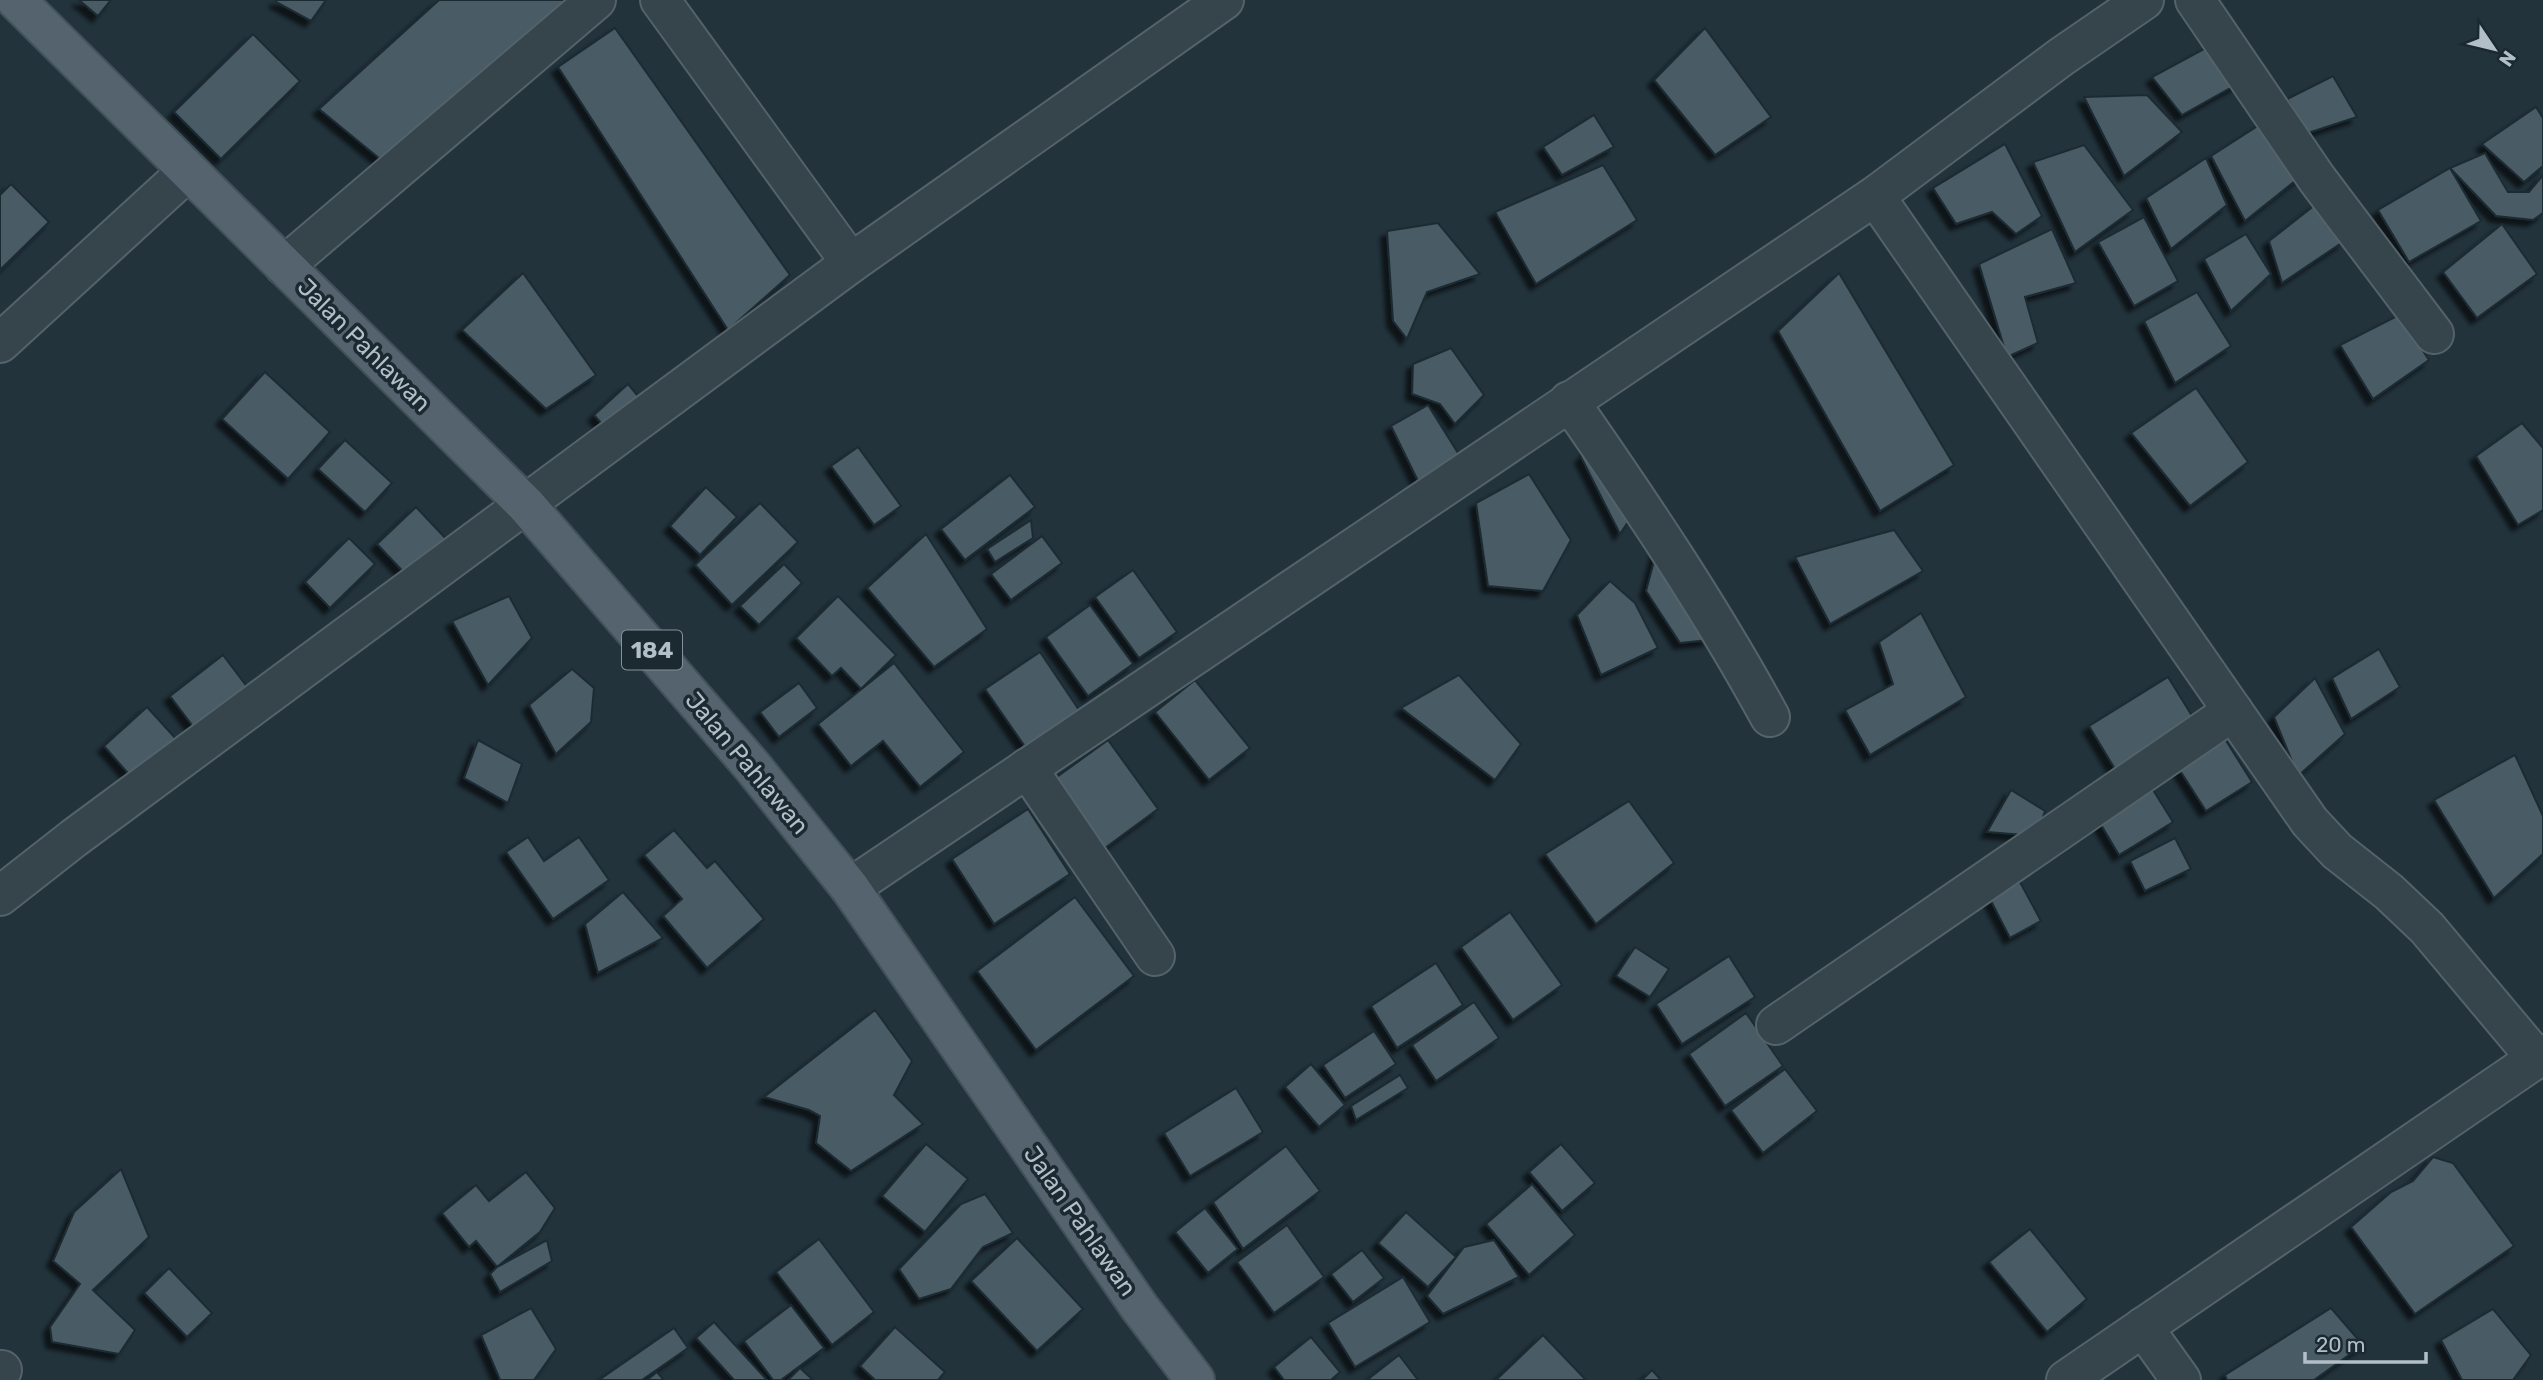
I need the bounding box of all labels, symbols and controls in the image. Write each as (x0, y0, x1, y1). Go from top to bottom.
north arrow (2459, 14, 2529, 84)
text: N (2494, 46, 2521, 71)
street label: Jalan Pahlawan (292, 273, 436, 417)
road number: 184 (622, 630, 682, 670)
street label: Jalan Pahlawan (680, 686, 814, 840)
street label: Jalan Pahlawan (1018, 1141, 1142, 1301)
scale bar (2305, 1320, 2426, 1364)
text: 20 m (2316, 1332, 2365, 1357)

